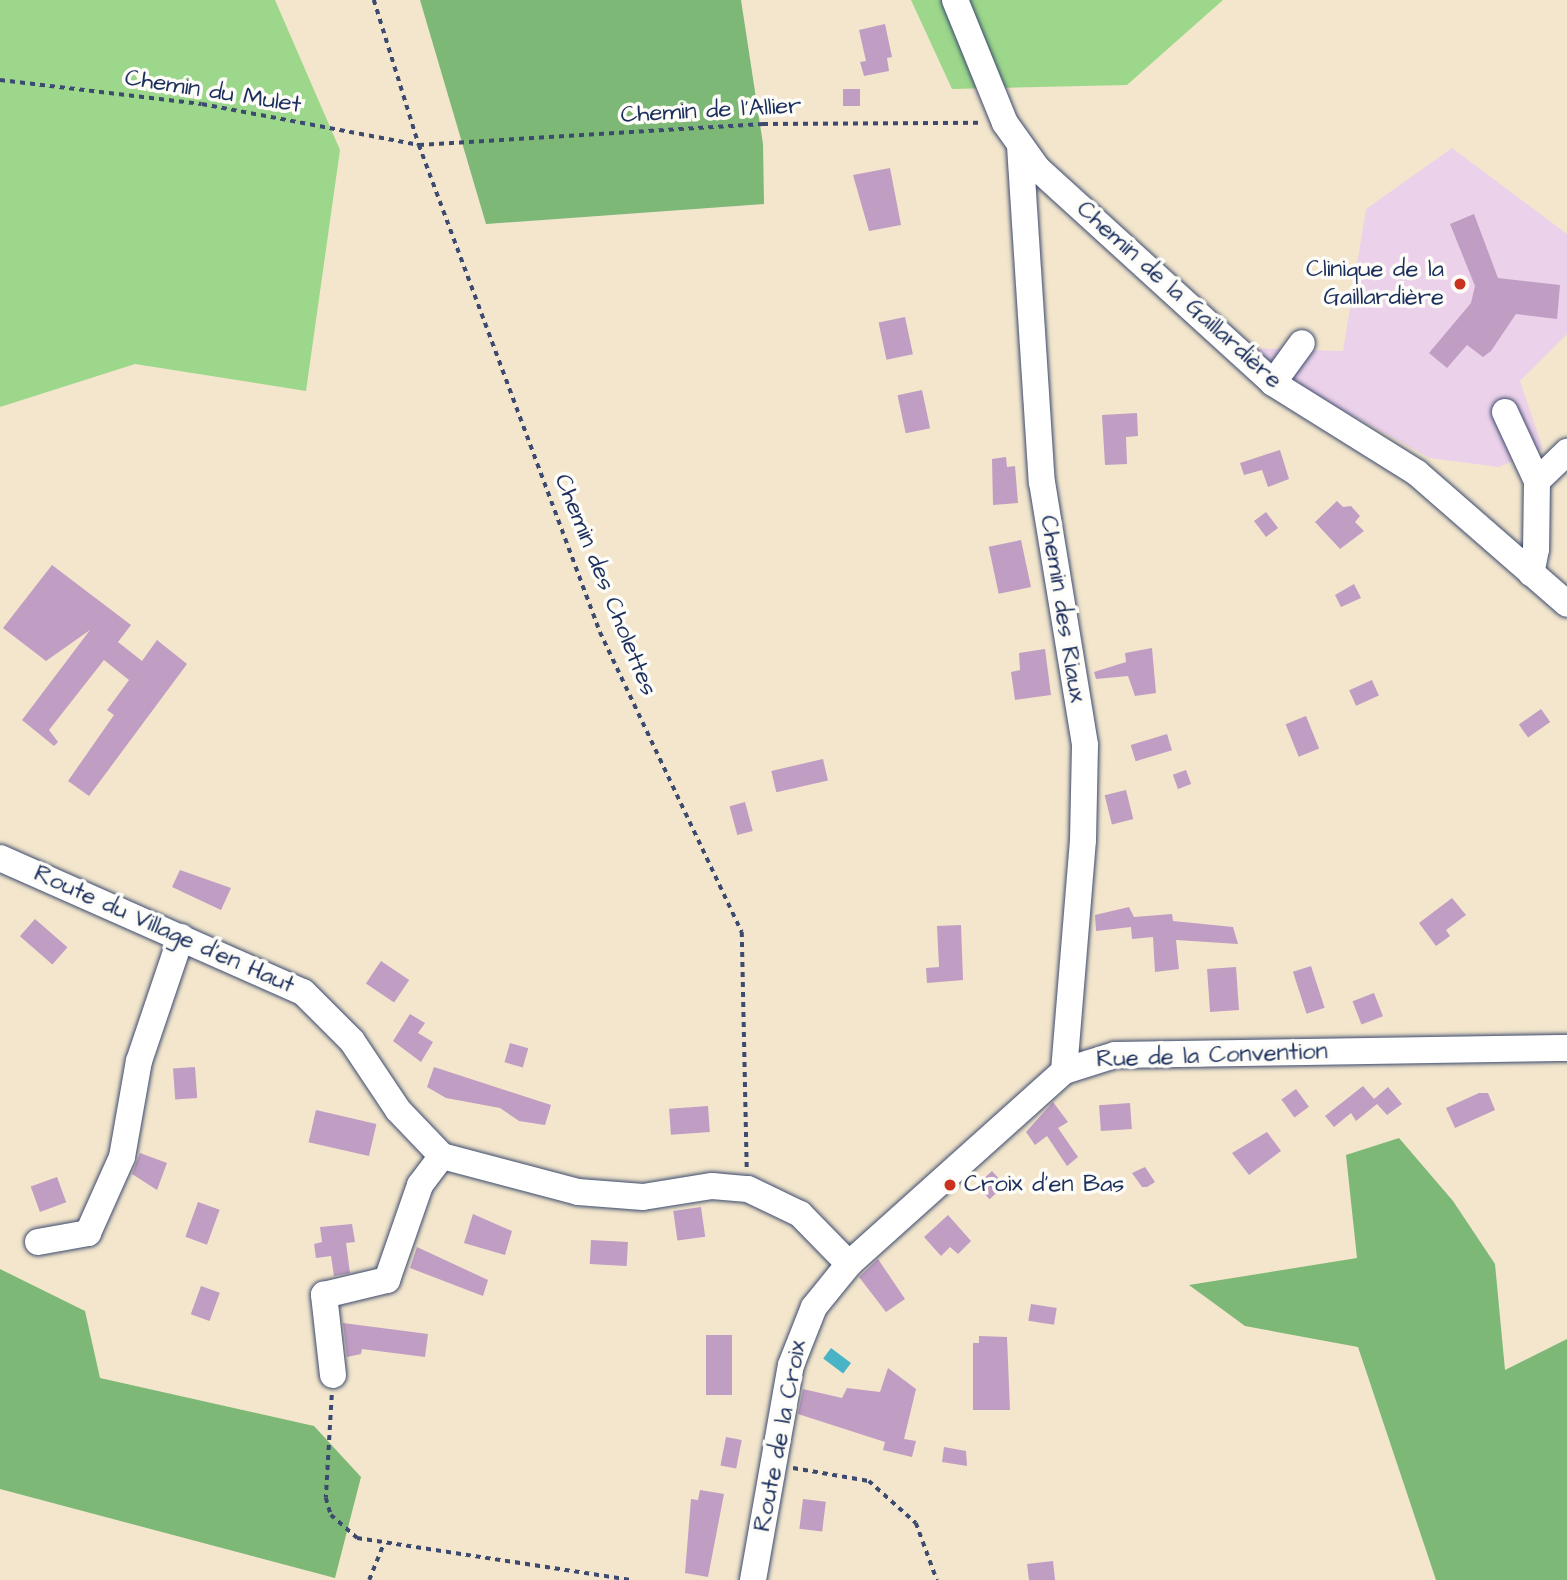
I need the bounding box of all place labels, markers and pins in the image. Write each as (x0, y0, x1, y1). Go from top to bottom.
place label: Clinique de la Gaillardière (1306, 256, 1444, 312)
marker: Clinique de la Gaillardière (1450, 274, 1470, 294)
place label: Croix d'en Bas (964, 1171, 1124, 1199)
marker: Croix d'en Bas (942, 1177, 958, 1193)

